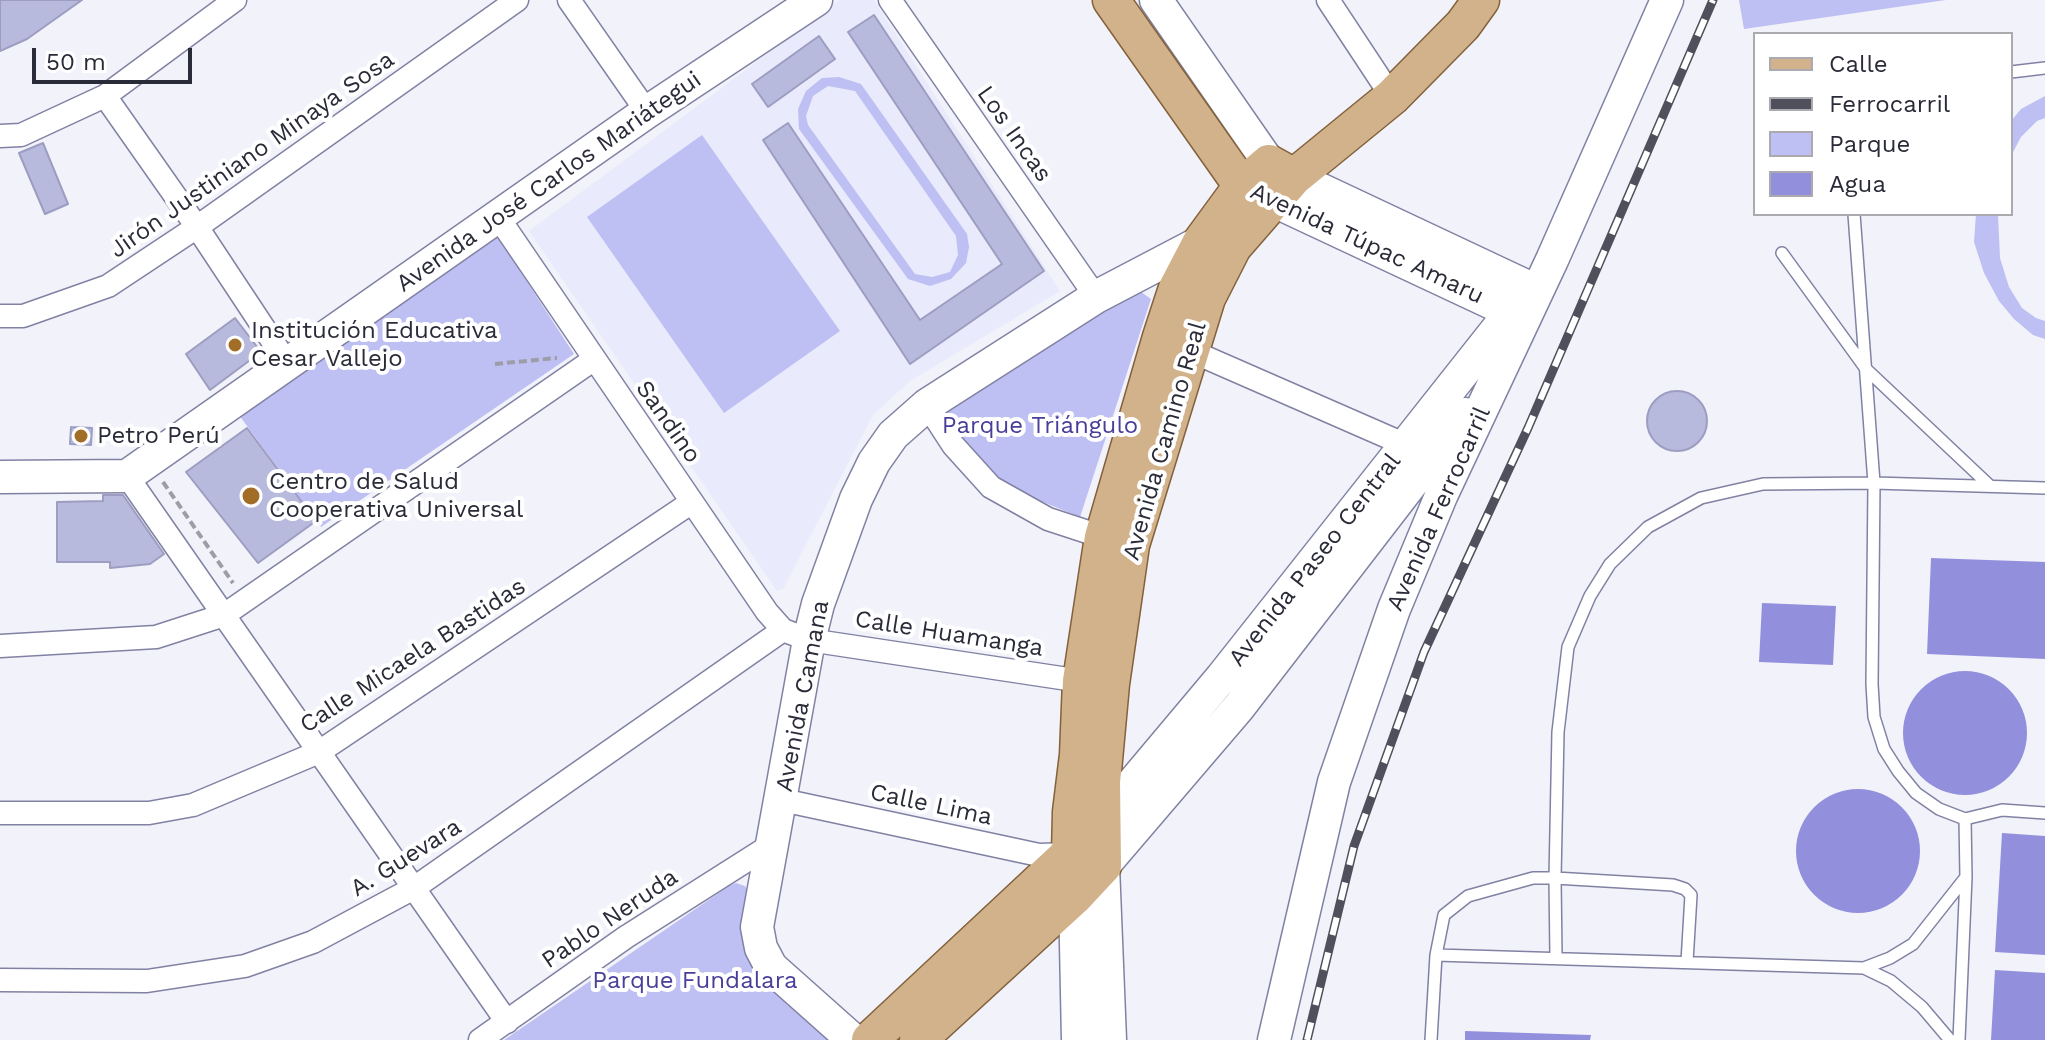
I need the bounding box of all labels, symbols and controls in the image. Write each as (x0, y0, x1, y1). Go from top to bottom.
scale bar (36, 32, 196, 82)
legend (1753, 32, 2013, 216)
street label: Jirón Justiniano Minaya Sosa (104, 45, 400, 265)
text: 50 m (46, 48, 106, 76)
text: Calle (1829, 50, 1888, 78)
street label: Avenida José Carlos Mariátegui (391, 65, 707, 299)
street label: Los Incas (970, 80, 1058, 188)
text: Ferrocarril (1829, 90, 1950, 118)
text: Parque (1829, 130, 1910, 158)
text: Agua (1829, 170, 1886, 198)
street label: Avenida Túpac Amaru (1246, 177, 1488, 311)
place label: Institución Educativa Cesar Vallejo (251, 317, 498, 373)
street label: Avenida Camino Real (1117, 319, 1213, 563)
marker: Institución Educativa Cesar Vallejo (226, 336, 244, 354)
street label: Sandino (629, 375, 707, 469)
street label: Avenida Ferrocarril (1381, 402, 1497, 616)
park label: Parque Triángulo (942, 412, 1138, 440)
place label: Petro Perú (97, 422, 220, 450)
marker: Petro Perú (72, 427, 90, 445)
street label: Avenida Paseo Central (1223, 448, 1407, 672)
place label: Centro de Salud Cooperativa Universal (269, 468, 523, 524)
marker: Centro de Salud Cooperativa Universal (240, 485, 262, 507)
street label: Calle Micaela Bastidas (295, 572, 531, 740)
street label: Avenida Camana (770, 598, 836, 794)
street label: Calle Huamanga (853, 605, 1045, 663)
street label: Calle Lima (867, 778, 995, 832)
street label: A. Guevara (345, 813, 467, 903)
street label: Pablo Neruda (537, 863, 683, 975)
park label: Parque Fundalara (592, 967, 798, 995)

